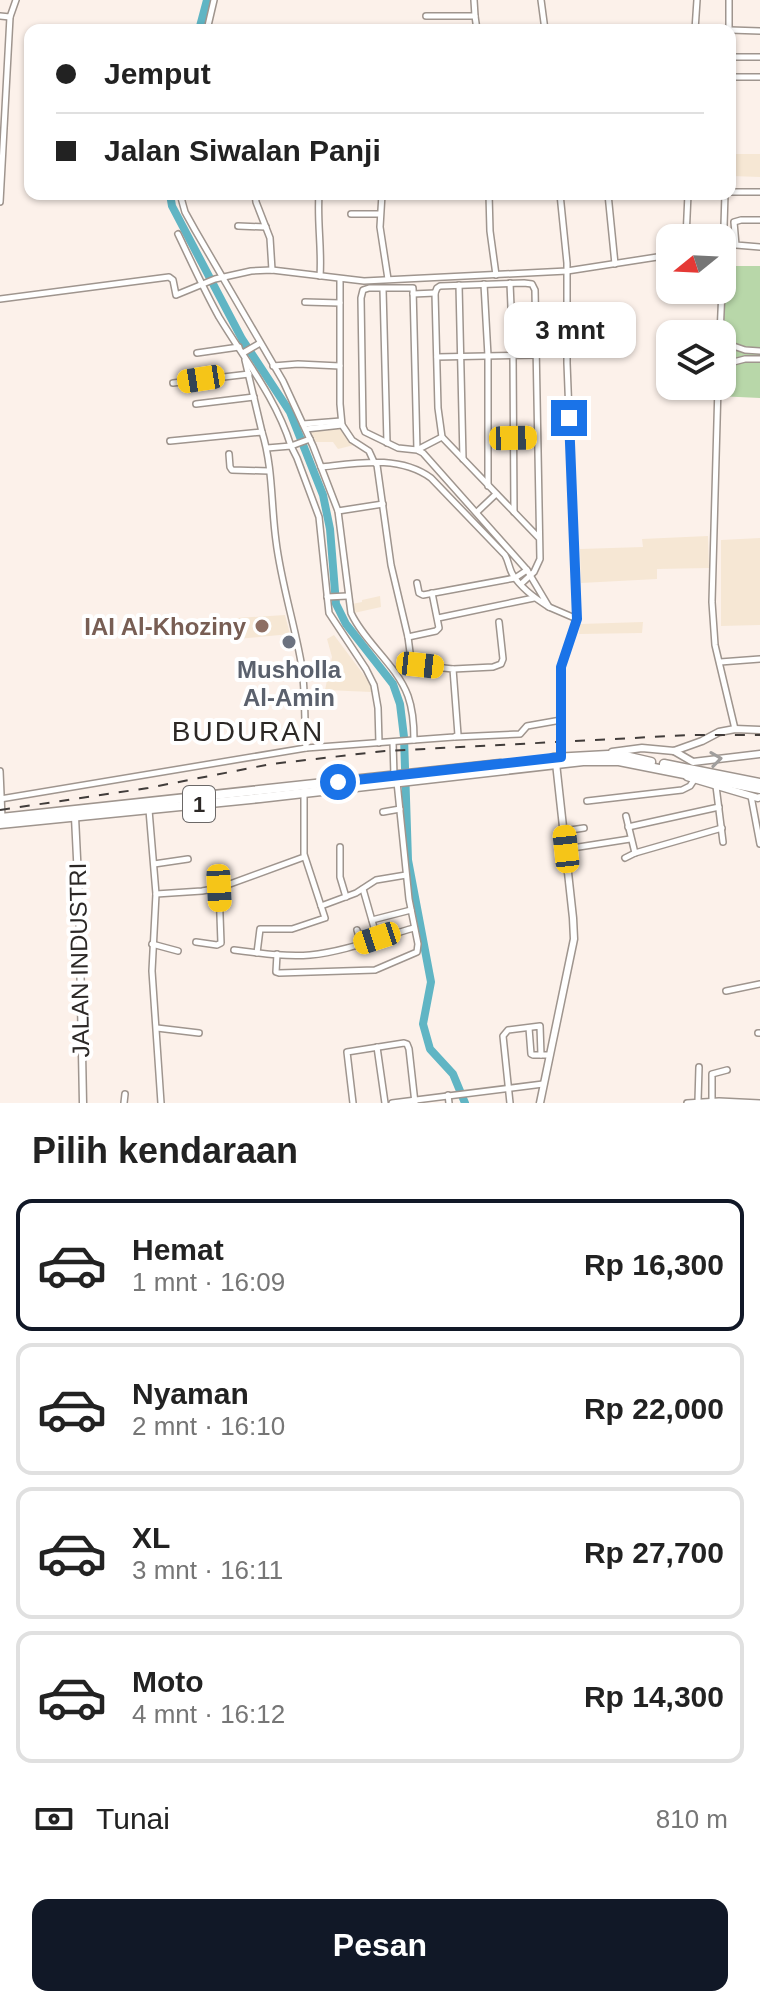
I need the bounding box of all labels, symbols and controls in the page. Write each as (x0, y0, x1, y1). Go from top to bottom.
text: Jemput (104, 57, 211, 90)
text: Jalan Siwalan Panji (104, 134, 381, 167)
north arrow (656, 224, 736, 304)
map controls (656, 224, 736, 400)
callout: 3 mnt (503, 302, 635, 358)
text: 3 mnt (535, 315, 605, 345)
button: layers (656, 320, 736, 400)
car (175, 363, 227, 395)
route end (551, 400, 587, 436)
car (489, 426, 537, 450)
place label: IAI Al-Khoziny (84, 613, 247, 640)
marker: IAI Al-Khoziny (253, 617, 271, 635)
marker: Musholla Al-Amin (280, 633, 298, 651)
car (395, 651, 445, 679)
place label: Musholla Al-Amin (237, 656, 342, 711)
district label: BUDURAN (172, 716, 324, 747)
one-way arrow (709, 751, 723, 768)
route start (320, 764, 356, 800)
road number: 1 (183, 786, 215, 822)
car (552, 824, 580, 874)
street label: JALAN INDUSTRI (64, 862, 94, 1058)
car (206, 863, 232, 913)
car (350, 919, 404, 957)
text: Pilih kendaraan (32, 1130, 298, 1171)
icon: car (36, 1229, 108, 1301)
text: Hemat (132, 1233, 224, 1266)
text: Rp 16,300 (584, 1248, 724, 1281)
text: 1 mnt · 16:09 (132, 1267, 285, 1297)
icon: car (36, 1373, 108, 1445)
text: Nyaman (132, 1377, 249, 1410)
text: Rp 22,000 (584, 1392, 724, 1425)
text: 2 mnt · 16:10 (132, 1411, 285, 1441)
icon: car (36, 1517, 108, 1589)
text: XL (132, 1521, 170, 1554)
text: Rp 27,700 (584, 1536, 724, 1569)
text: 3 mnt · 16:11 (132, 1555, 283, 1585)
icon: car (36, 1661, 108, 1733)
text: Moto (132, 1665, 204, 1698)
text: Rp 14,300 (584, 1680, 724, 1713)
text: 4 mnt · 16:12 (132, 1699, 285, 1729)
icon: cash (32, 1797, 76, 1841)
text: Tunai (96, 1802, 170, 1835)
text: 810 m (656, 1804, 728, 1834)
button: Pesan (32, 1899, 728, 1991)

